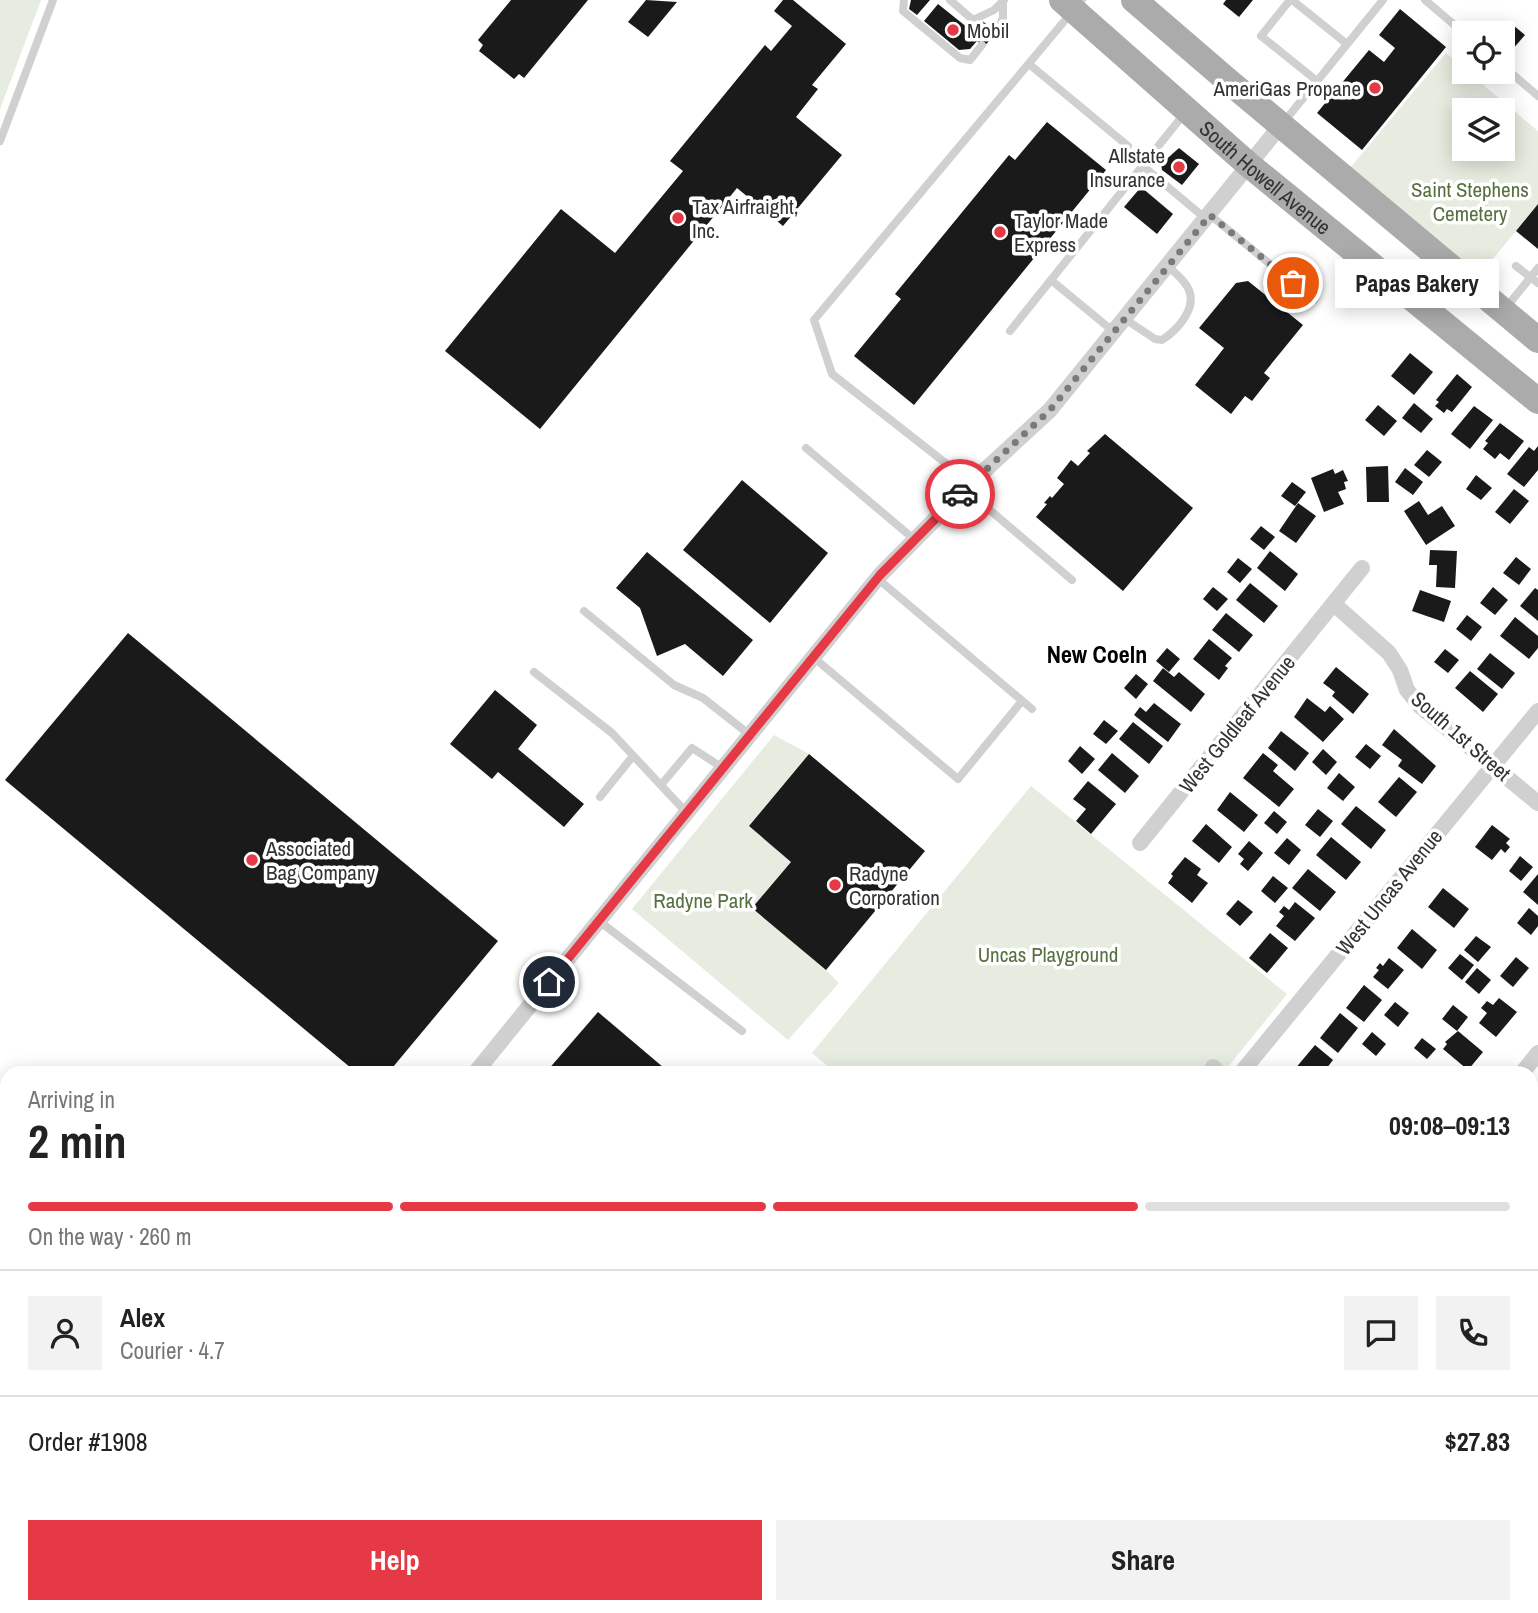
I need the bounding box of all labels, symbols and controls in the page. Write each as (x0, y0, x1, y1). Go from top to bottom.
place label: Mobil (967, 16, 1009, 45)
map controls (1452, 21, 1515, 161)
button: locate (1452, 21, 1515, 84)
marker: Mobil (945, 22, 961, 38)
place label: AmeriGas Propane (1213, 74, 1361, 103)
marker: AmeriGas Propane (1367, 80, 1383, 96)
button: layers (1452, 98, 1515, 161)
street label: South Howell Avenue (1194, 114, 1337, 241)
place label: Allstate Insurance (1089, 141, 1165, 194)
marker: Allstate Insurance (1171, 159, 1187, 175)
park label: Saint Stephens Cemetery (1411, 175, 1529, 228)
place label: Tax Airfraight, Inc. (692, 192, 799, 245)
place label: Taylor Made Express (1014, 206, 1108, 259)
marker: Tax Airfraight, Inc. (670, 210, 686, 226)
marker: Taylor Made Express (992, 224, 1008, 240)
pin (1263, 253, 1323, 313)
callout: Papas Bakery (1335, 258, 1500, 308)
icon: bag (1274, 264, 1312, 302)
text: Papas Bakery (1355, 268, 1479, 299)
courier (925, 459, 995, 529)
icon: car (941, 475, 979, 513)
district label: New Coeln (1047, 638, 1147, 670)
street label: West Goldleaf Avenue (1172, 649, 1302, 799)
street label: South 1st Street (1405, 685, 1517, 788)
street label: West Uncas Avenue (1329, 823, 1449, 961)
place label: Associated Bag Company (265, 834, 376, 887)
marker: Associated Bag Company (244, 852, 260, 868)
place label: Radyne Corporation (849, 859, 940, 912)
marker: Radyne Corporation (827, 877, 843, 893)
park label: Radyne Park (653, 886, 753, 915)
park label: Uncas Playground (978, 940, 1118, 969)
pin (519, 952, 579, 1012)
icon: home (530, 963, 568, 1001)
text: Arriving in (28, 1084, 115, 1115)
text: 09:08–09:13 (1389, 1108, 1510, 1143)
text: 2 min (28, 1110, 127, 1172)
text: On the way · 260 m (28, 1221, 192, 1252)
button: person (28, 1296, 102, 1370)
button: chat (1344, 1296, 1418, 1370)
button: phone (1436, 1296, 1510, 1370)
text: Alex (120, 1300, 165, 1335)
text: Courier · 4.7 (120, 1335, 225, 1366)
text: Order #1908 (28, 1424, 148, 1459)
text: $27.83 (1445, 1424, 1510, 1459)
button: Help (28, 1520, 762, 1600)
button: Share (776, 1520, 1510, 1600)

